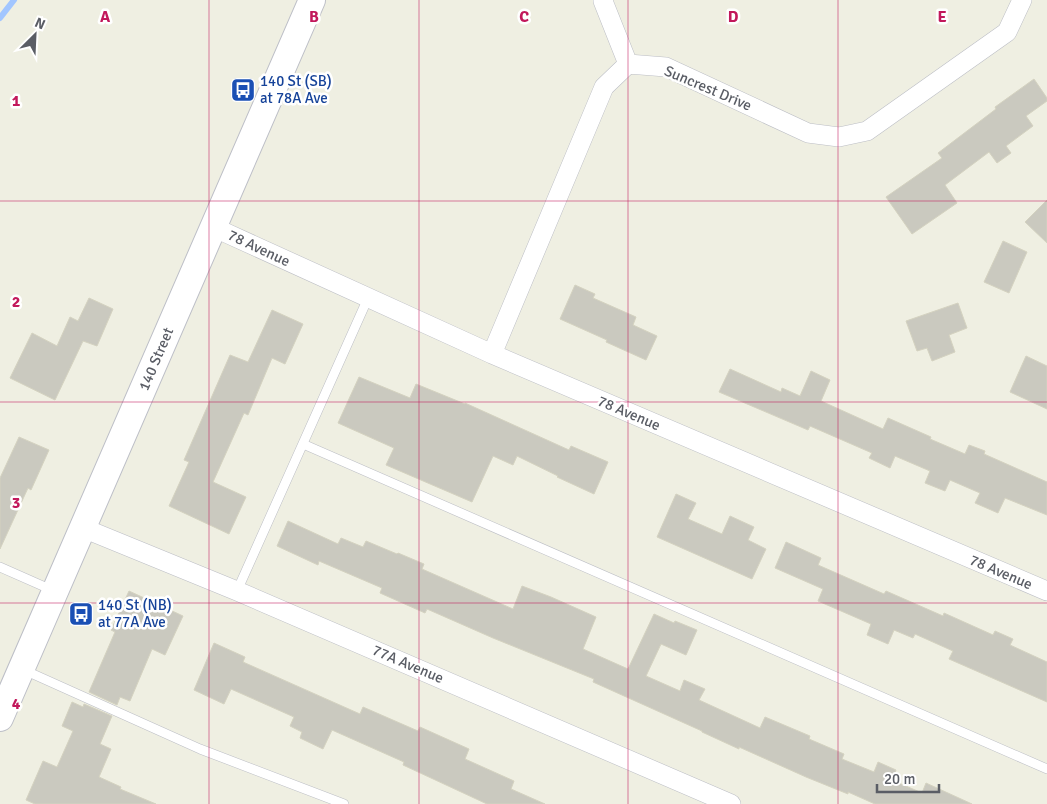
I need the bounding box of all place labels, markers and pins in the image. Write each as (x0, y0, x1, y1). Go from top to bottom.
place label: 140 St (SB) at 78A Ave (260, 72, 332, 107)
bus stop icon: 140 St (SB) at 78A Ave (230, 77, 256, 103)
place label: 140 St (NB) at 77A Ave (98, 596, 172, 631)
bus stop icon: 140 St (NB) at 77A Ave (68, 601, 94, 627)

